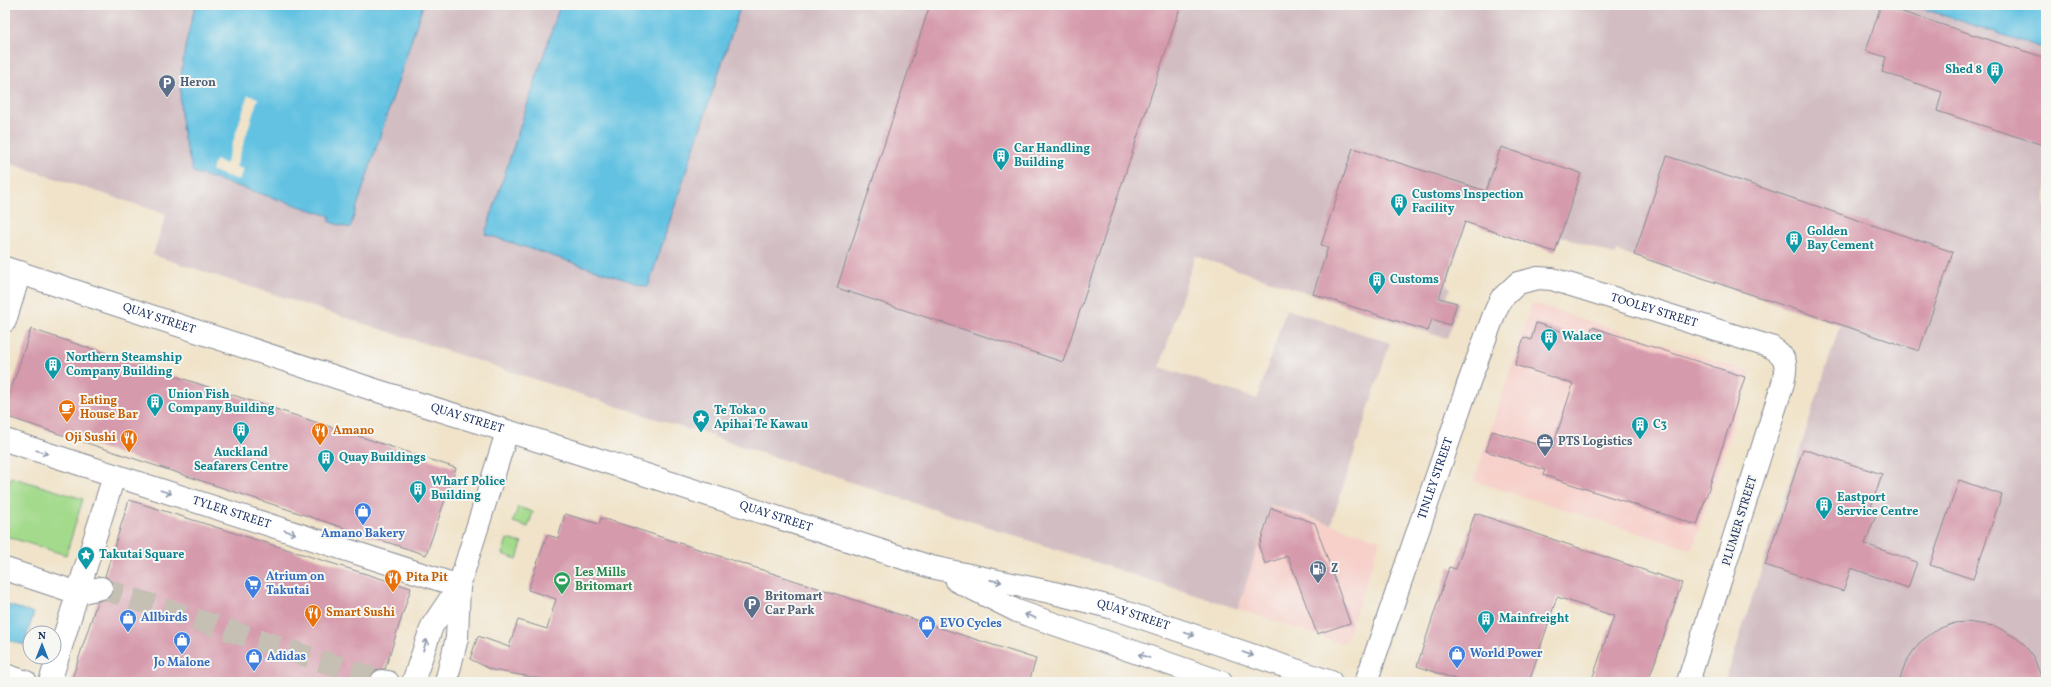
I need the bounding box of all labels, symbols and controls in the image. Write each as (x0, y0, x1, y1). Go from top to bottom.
building icon: Shed 8 (1985, 60, 2005, 85)
place label: Shed 8 (1945, 62, 1982, 78)
parking icon: Heron (157, 73, 177, 98)
place label: Heron (180, 75, 216, 91)
place label: Car Handling Building (1014, 141, 1091, 171)
building icon: Car Handling Building (991, 146, 1011, 171)
place label: Customs Inspection Facility (1412, 187, 1524, 217)
building icon: Customs Inspection Facility (1389, 192, 1409, 217)
place label: Golden Bay Cement (1807, 224, 1874, 254)
building icon: Golden Bay Cement (1784, 229, 1804, 254)
building icon: Customs (1367, 270, 1387, 295)
place label: Customs (1390, 272, 1439, 288)
street label: TOOLEY STREET (1609, 290, 1699, 332)
street label: QUAY STREET (120, 299, 197, 338)
building icon: Walace (1539, 327, 1559, 352)
place label: Walace (1562, 329, 1602, 345)
place label: Northern Steamship Company Building (66, 350, 183, 380)
building icon: Northern Steamship Company Building (43, 355, 63, 380)
place label: Union Fish Company Building (168, 387, 275, 417)
building icon: Union Fish Company Building (145, 392, 165, 417)
place label: Eating House Bar (80, 393, 138, 423)
cafe icon: Eating House Bar (57, 398, 77, 423)
street label: QUAY STREET (428, 400, 506, 437)
place label: Te Toka o Apihai Te Kawau (714, 403, 809, 433)
place icon: Te Toka o Apihai Te Kawau (691, 408, 711, 433)
building icon: C3 (1630, 415, 1650, 440)
place label: C3 (1653, 417, 1667, 433)
building icon: Auckland Seafarers Centre (231, 420, 251, 445)
restaurant icon: Amano (310, 421, 330, 446)
place label: Amano (333, 423, 374, 439)
restaurant icon: Oji Sushi (119, 428, 139, 453)
place label: Oji Sushi (65, 430, 116, 446)
office icon: PTS Logistics (1535, 432, 1555, 457)
place label: PTS Logistics (1558, 434, 1633, 450)
street label: TINLEY STREET (1414, 436, 1457, 522)
place label: Auckland Seafarers Centre (194, 445, 288, 475)
building icon: Quay Buildings (316, 448, 336, 473)
one-way arrow (36, 449, 48, 457)
place label: Quay Buildings (339, 450, 426, 466)
place label: Wharf Police Building (431, 474, 505, 504)
street label: PLUMER STREET (1719, 474, 1761, 568)
building icon: Wharf Police Building (408, 479, 428, 504)
one-way arrow (159, 489, 172, 496)
place label: Eastport Service Centre (1837, 490, 1918, 520)
street label: TYLER STREET (190, 493, 273, 533)
building icon: Eastport Service Centre (1814, 495, 1834, 520)
street label: QUAY STREET (737, 498, 814, 536)
shop icon: Amano Bakery (353, 501, 373, 526)
place label: Amano Bakery (321, 526, 405, 542)
one-way arrow (283, 529, 296, 536)
place icon: Takutai Square (76, 545, 96, 570)
place label: Takutai Square (99, 547, 184, 563)
fuel station icon: Z (1308, 559, 1328, 584)
place label: Z (1331, 561, 1338, 577)
place label: Les Mills Britomart (575, 565, 633, 595)
restaurant icon: Pita Pit (383, 568, 403, 593)
place label: Atrium on Takutai (266, 569, 325, 599)
place label: Pita Pit (406, 570, 448, 586)
sports icon: Les Mills Britomart (552, 570, 572, 595)
supermarket icon: Atrium on Takutai (243, 574, 263, 599)
one-way arrow (989, 577, 1002, 585)
place label: Britomart Car Park (765, 589, 823, 619)
parking icon: Britomart Car Park (742, 594, 762, 619)
street label: QUAY STREET (1095, 596, 1172, 635)
restaurant icon: Smart Sushi (303, 603, 323, 628)
place label: Smart Sushi (326, 605, 395, 621)
shop icon: Allbirds (118, 608, 138, 633)
building icon: Mainfreight (1476, 609, 1496, 634)
place label: Allbirds (141, 610, 188, 626)
one-way arrow (1024, 611, 1036, 619)
place label: Mainfreight (1499, 611, 1569, 627)
shop icon: EVO Cycles (917, 614, 937, 639)
place label: EVO Cycles (940, 616, 1002, 632)
north arrow (22, 625, 62, 665)
text: N (38, 629, 46, 644)
shop icon: Jo Malone (172, 630, 192, 655)
one-way arrow (1182, 631, 1195, 638)
one-way arrow (422, 639, 430, 651)
shop icon: World Power (1447, 644, 1467, 669)
place label: World Power (1470, 646, 1543, 662)
shop icon: Adidas (244, 647, 264, 672)
place label: Adidas (267, 649, 306, 665)
one-way arrow (1139, 651, 1151, 659)
one-way arrow (1242, 651, 1254, 659)
place label: Jo Malone (153, 655, 210, 671)

